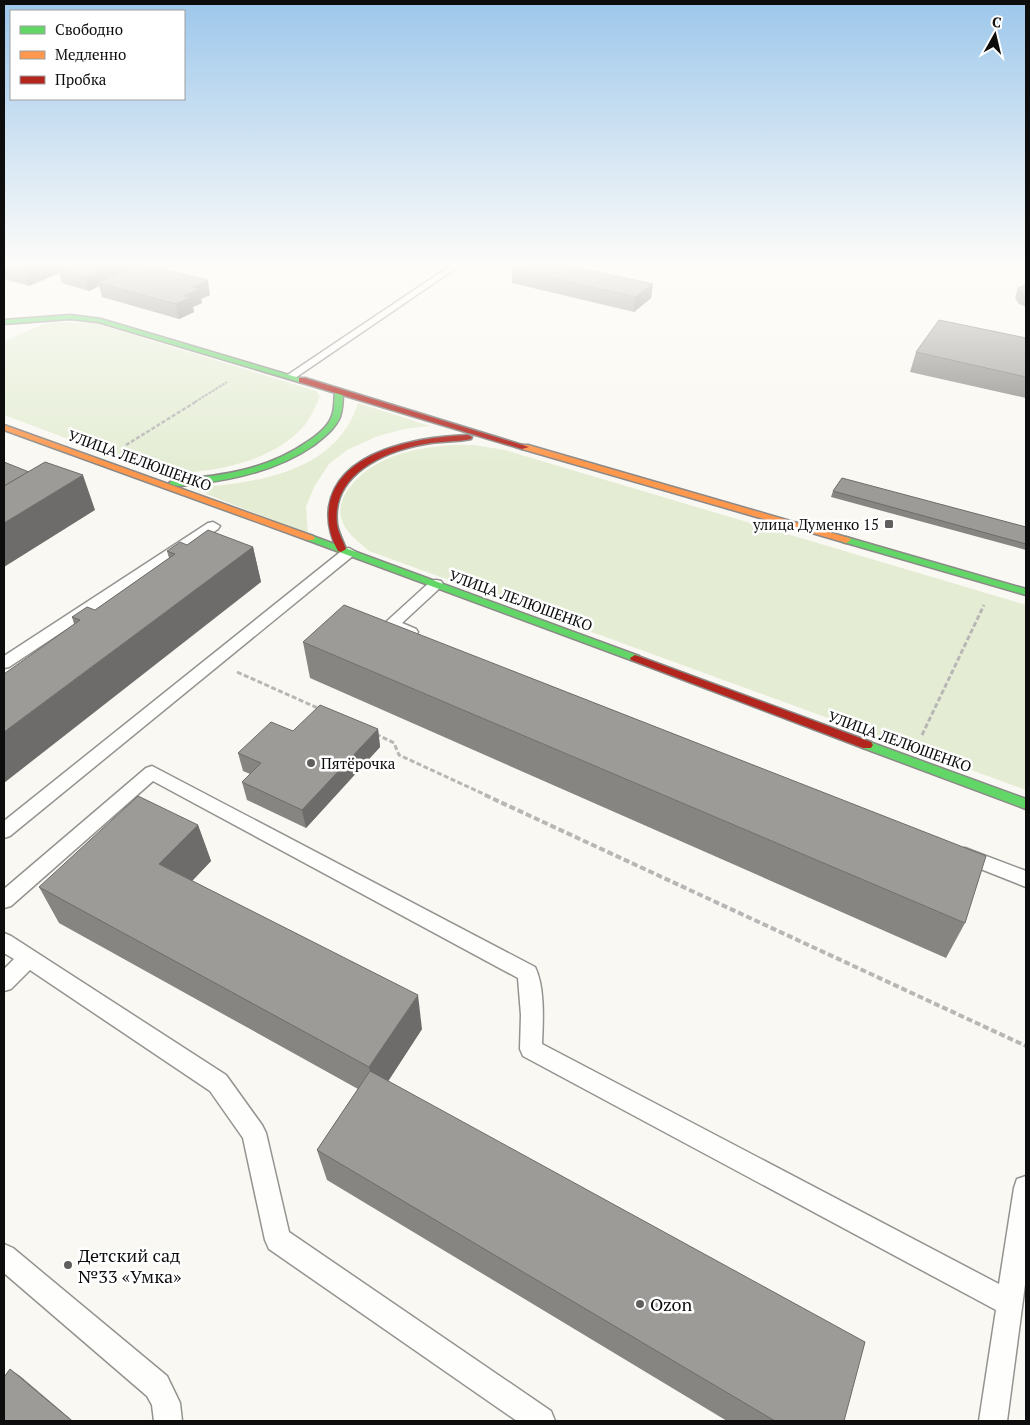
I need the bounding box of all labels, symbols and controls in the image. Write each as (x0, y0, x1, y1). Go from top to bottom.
legend (10, 10, 185, 100)
north arrow (970, 10, 1020, 60)
text: С (991, 12, 1003, 32)
text: Свободно (55, 19, 123, 39)
text: Медленно (55, 44, 126, 64)
text: Пробка (55, 69, 107, 89)
street label: УЛИЦА ЛЕЛЮШЕНКО (65, 425, 215, 495)
place label: улица Думенко 15 (752, 514, 879, 534)
marker: улица Думенко 15 (883, 518, 895, 530)
street label: УЛИЦА ЛЕЛЮШЕНКО (446, 565, 596, 635)
street label: УЛИЦА ЛЕЛЮШЕНКО (825, 706, 975, 776)
place label: Пятёрочка (321, 753, 396, 773)
marker: Пятёрочка (305, 757, 317, 769)
place label: Детский сад №33 «Умка» (78, 1243, 182, 1288)
marker: Детский сад №33 «Умка» (62, 1259, 74, 1271)
place label: Ozon (650, 1292, 693, 1316)
marker: Ozon (634, 1298, 646, 1310)

